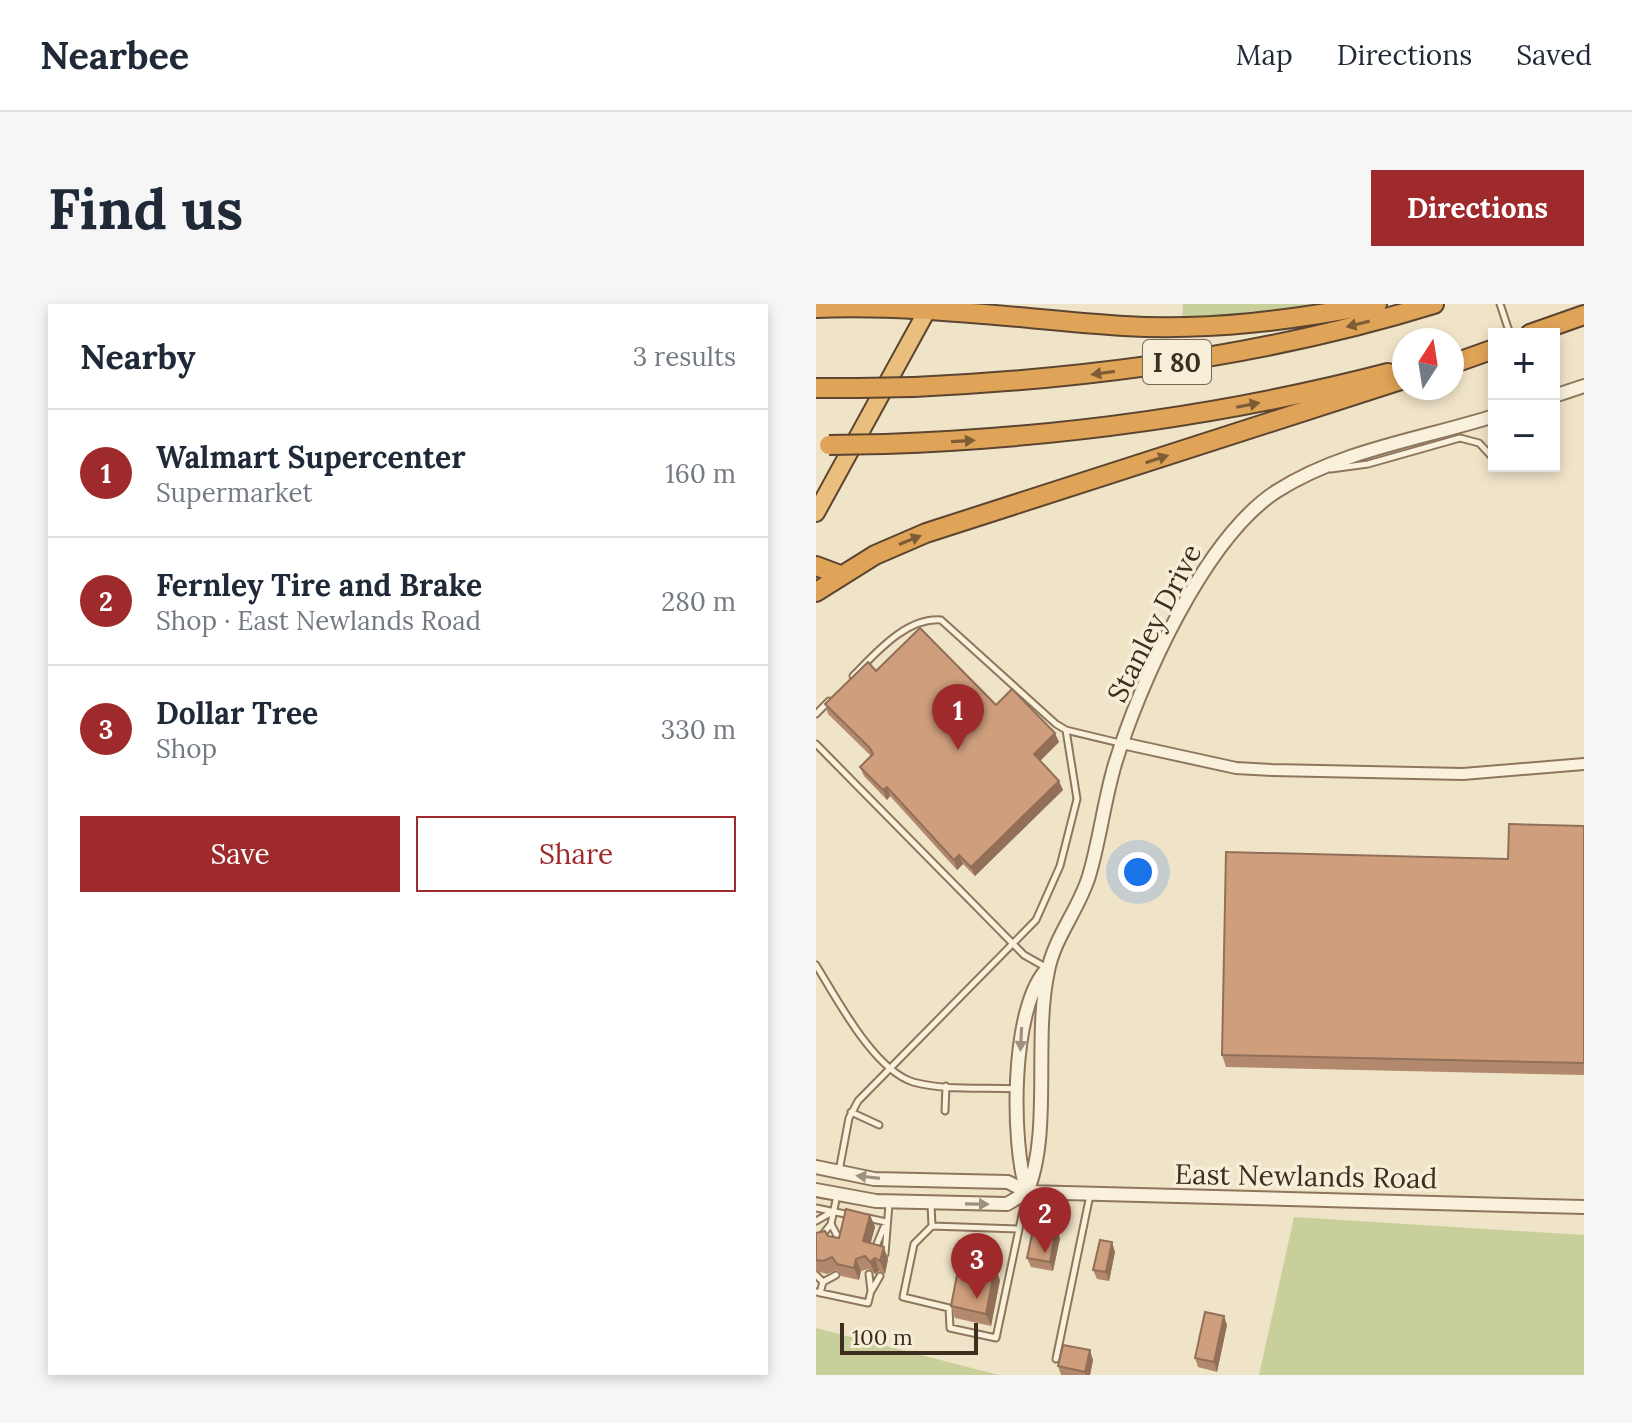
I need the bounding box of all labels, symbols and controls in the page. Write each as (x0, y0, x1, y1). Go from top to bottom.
text: Nearbee (40, 31, 189, 79)
text: Map (1236, 37, 1293, 73)
text: Directions (1337, 37, 1472, 73)
text: Saved (1516, 37, 1592, 73)
button: Directions (1371, 170, 1584, 246)
text: Find us (48, 173, 243, 244)
one-way arrow (1346, 318, 1371, 330)
north arrow (1392, 328, 1464, 400)
map controls (1488, 328, 1560, 472)
button: + (1488, 328, 1560, 400)
text: Nearby (80, 335, 196, 378)
text: 3 results (633, 340, 736, 373)
road number: I 80 (1143, 340, 1211, 384)
one-way arrow (1090, 367, 1115, 380)
one-way arrow (1236, 398, 1261, 411)
button: − (1488, 400, 1560, 472)
one-way arrow (951, 434, 976, 447)
text: Walmart Supercenter (156, 438, 466, 476)
one-way arrow (1145, 453, 1169, 465)
text: 1 (101, 457, 111, 490)
text: 160 m (665, 457, 736, 490)
text: Supermarket (156, 476, 313, 509)
one-way arrow (898, 533, 922, 546)
street label: Stanley Drive (1099, 538, 1209, 708)
text: Fernley Tire and Brake (156, 566, 482, 604)
text: 2 (99, 585, 113, 618)
text: 280 m (661, 585, 736, 618)
text: Shop · East Newlands Road (156, 604, 481, 637)
pin: 1 (932, 684, 984, 750)
text: Dollar Tree (156, 694, 318, 732)
text: 3 (99, 713, 113, 746)
text: 330 m (661, 713, 736, 746)
text: Shop (156, 732, 217, 765)
button: Save (80, 816, 400, 892)
button: Share (416, 816, 736, 892)
your location (1118, 852, 1158, 892)
one-way arrow (1014, 1026, 1027, 1051)
street label: East Newlands Road (1174, 1156, 1438, 1196)
one-way arrow (855, 1170, 880, 1183)
pin: 2 (1019, 1187, 1071, 1253)
one-way arrow (965, 1197, 990, 1210)
pin: 3 (951, 1233, 1003, 1299)
scale bar (840, 1319, 978, 1355)
text: 100 m (852, 1323, 913, 1351)

